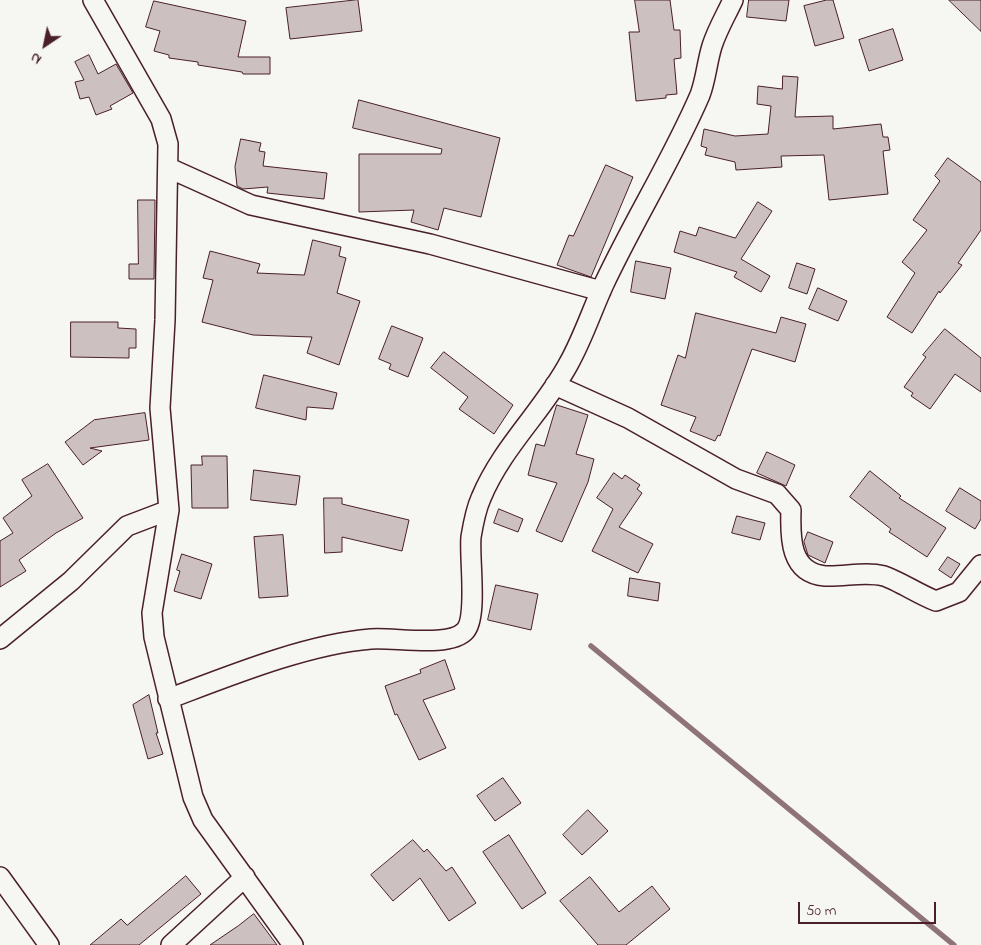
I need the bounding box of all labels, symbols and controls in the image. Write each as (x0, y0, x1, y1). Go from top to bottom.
north arrow (20, 20, 70, 70)
text: N (27, 47, 46, 69)
scale bar (801, 892, 938, 924)
text: 50 m (806, 900, 836, 922)

